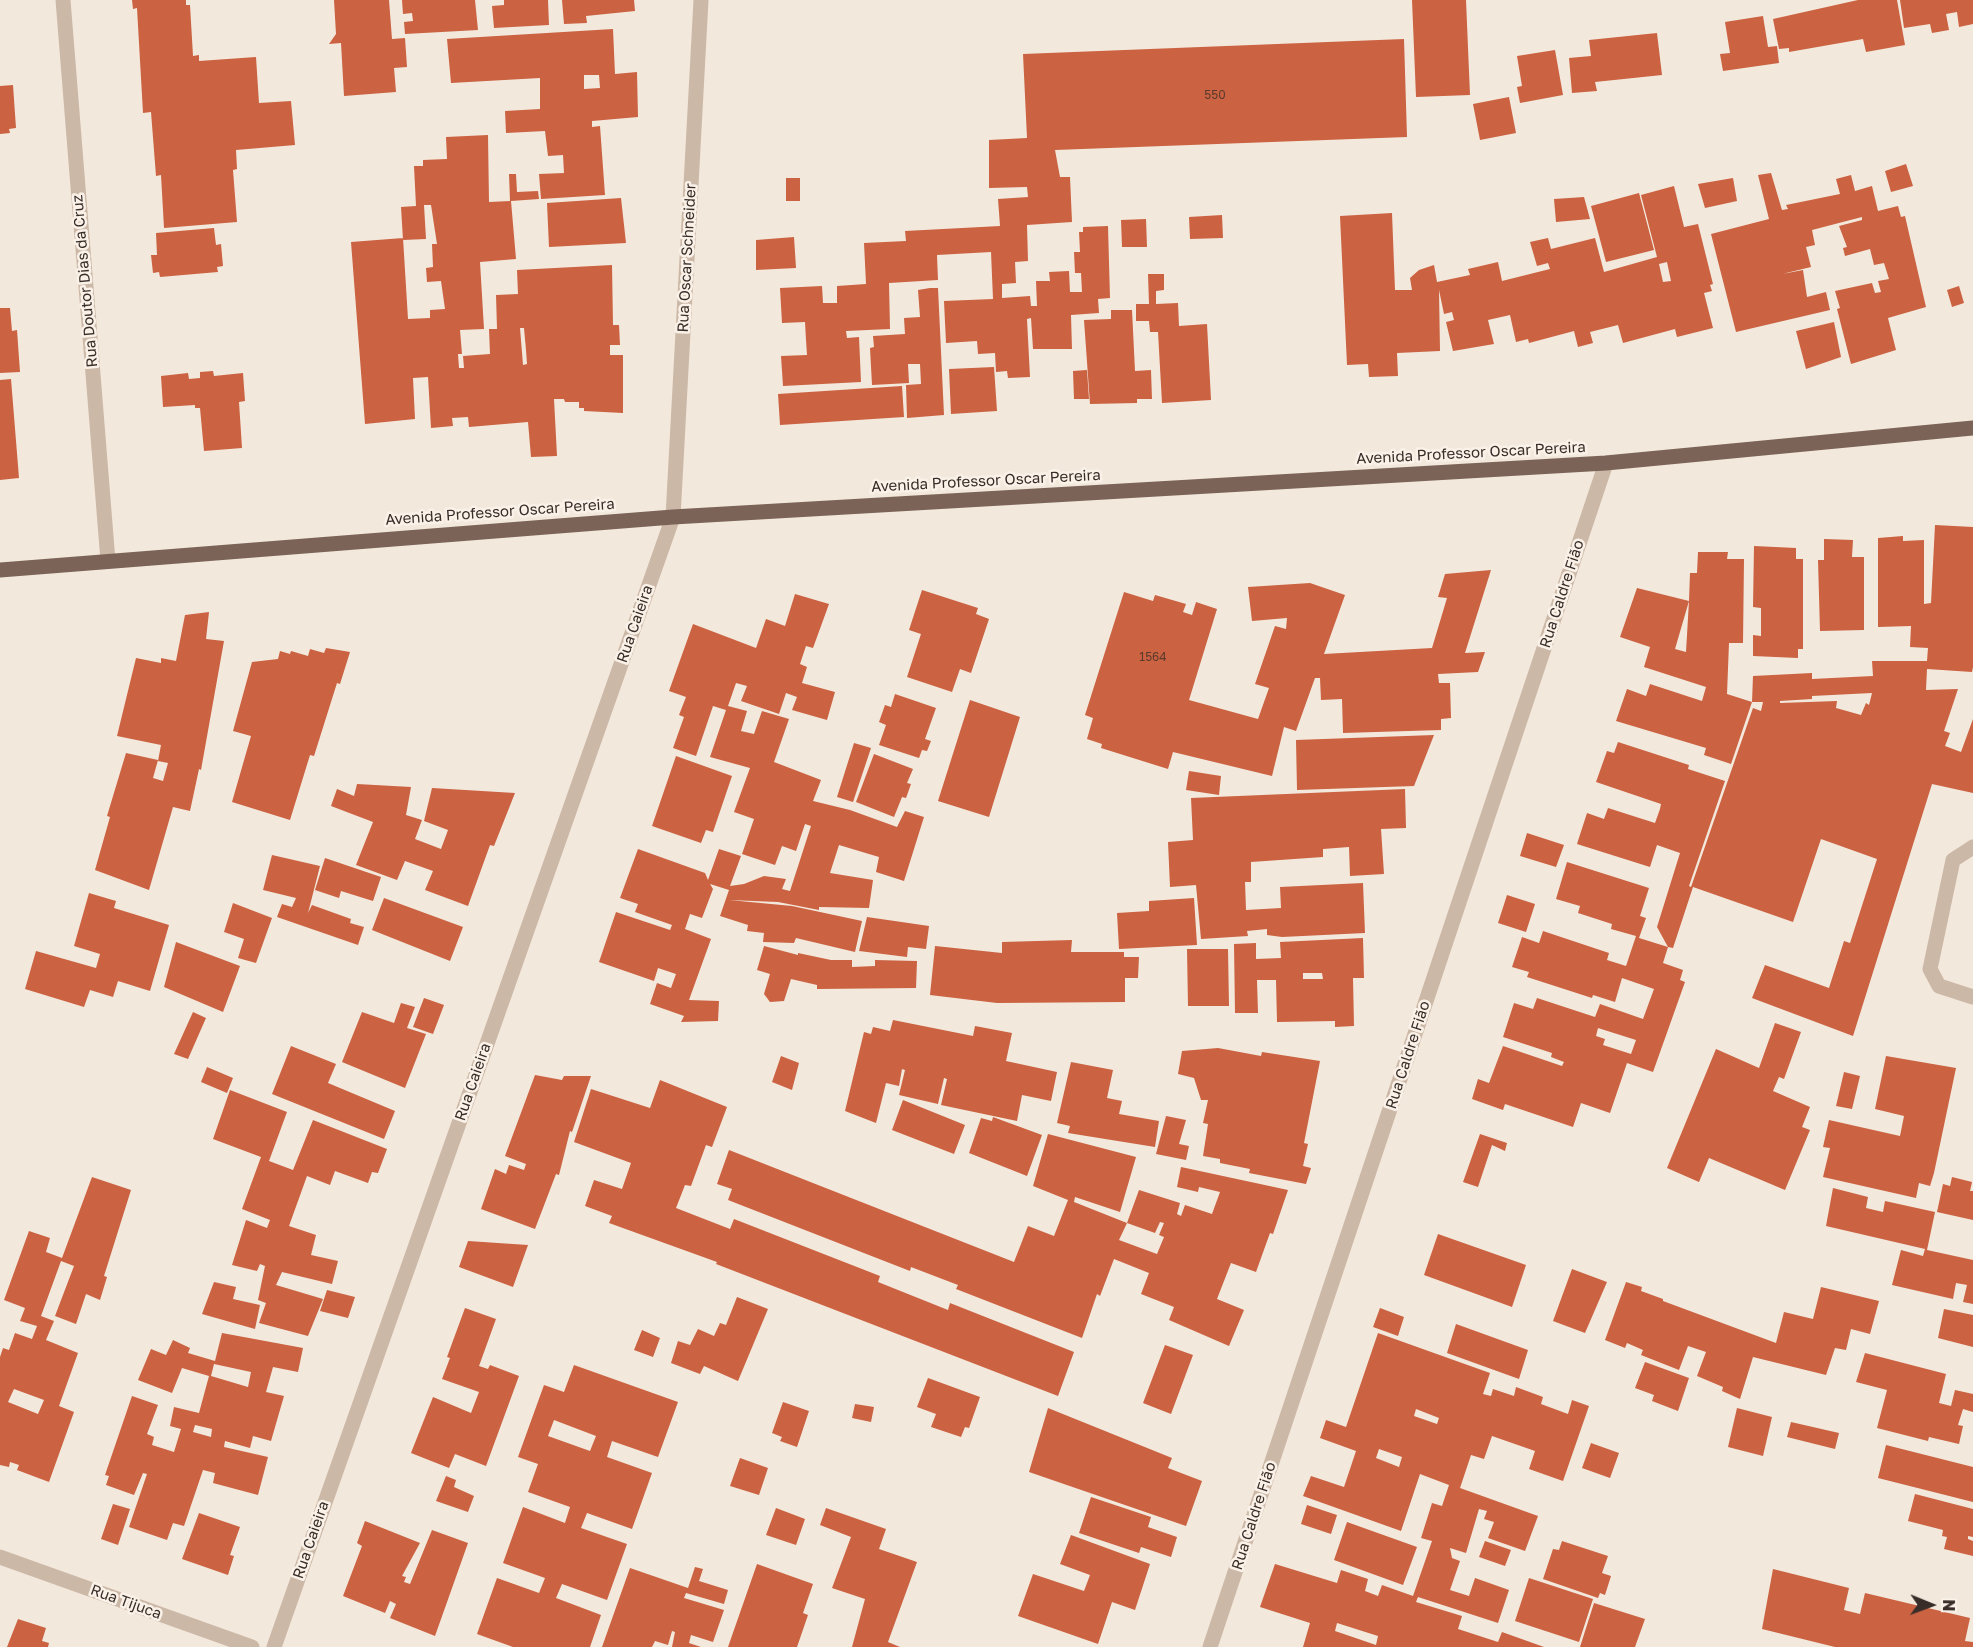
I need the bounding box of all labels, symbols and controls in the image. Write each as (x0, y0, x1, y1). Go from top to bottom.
house number: 550 (1204, 88, 1226, 102)
street label: Rua Oscar Schneider (674, 183, 700, 333)
street label: Rua Doutor Dias da Cruz (68, 194, 102, 368)
street label: Avenida Professor Oscar Pereira (1356, 438, 1586, 468)
street label: Avenida Professor Oscar Pereira (871, 466, 1101, 496)
street label: Avenida Professor Oscar Pereira (385, 495, 615, 529)
street label: Rua Caldre Fião (1536, 538, 1588, 650)
street label: Rua Caieira (613, 583, 657, 665)
house number: 1564 (1139, 650, 1167, 664)
street label: Rua Caldre Fião (1382, 999, 1434, 1111)
street label: Rua Caieira (451, 1041, 495, 1123)
street label: Rua Caldre Fião (1228, 1460, 1280, 1572)
street label: Rua Caieira (289, 1499, 333, 1581)
north arrow (1901, 1575, 1961, 1635)
street label: Rua Tijuca (88, 1581, 164, 1623)
text: N (1939, 1599, 1959, 1612)

